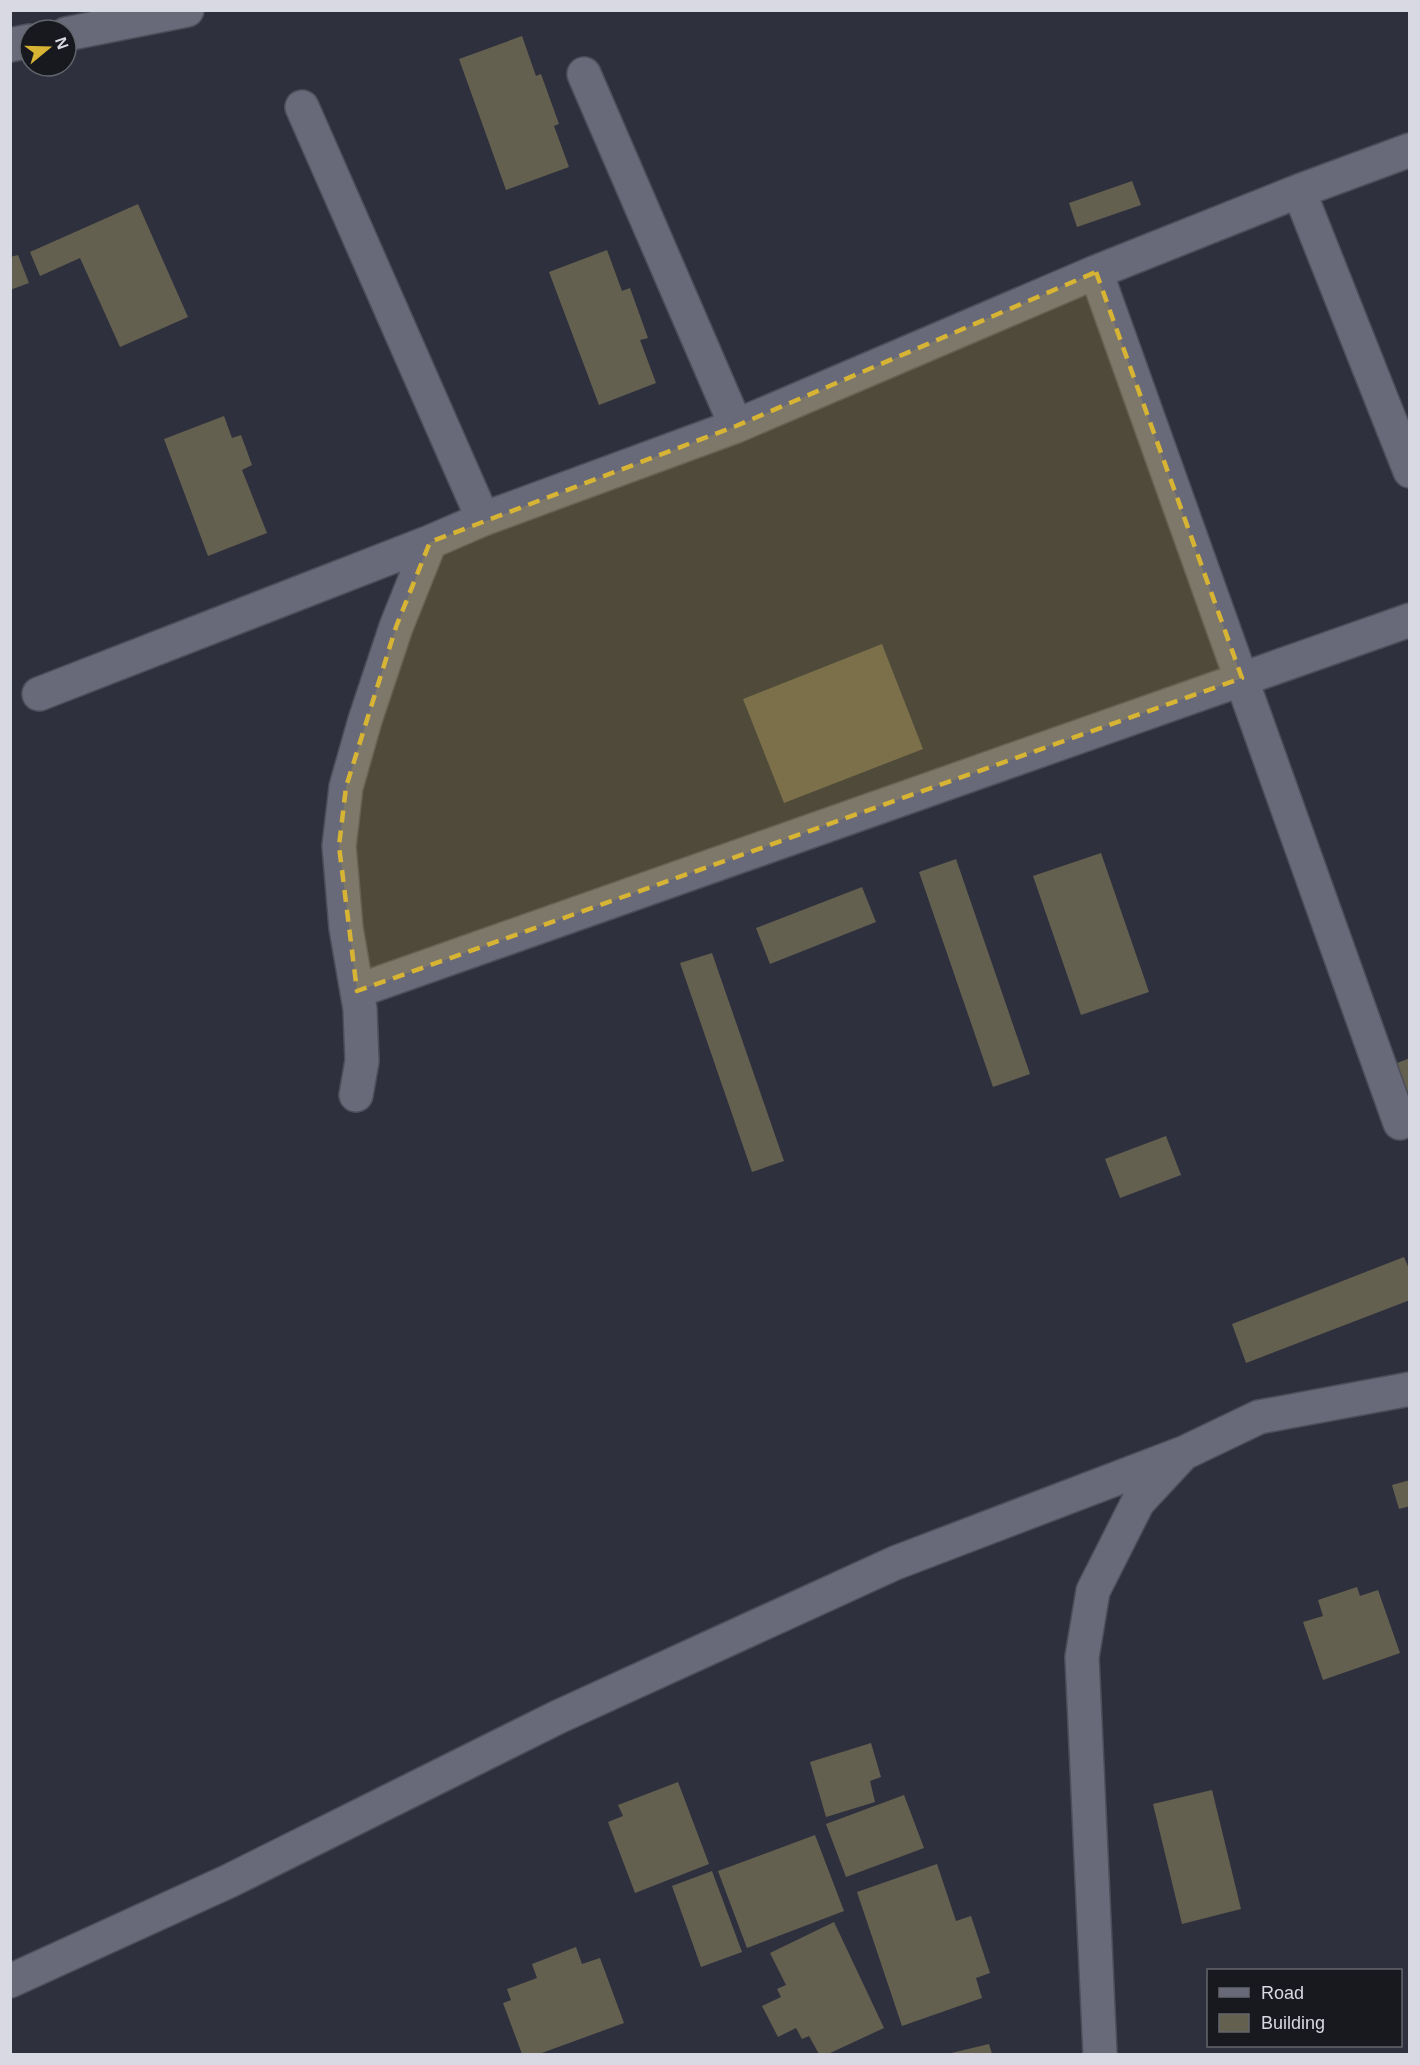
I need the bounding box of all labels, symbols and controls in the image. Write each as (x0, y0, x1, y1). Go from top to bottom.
north arrow (18, 18, 78, 78)
text: N (52, 35, 72, 52)
legend (1207, 1969, 1402, 2047)
text: Road (1261, 1983, 1304, 2003)
text: Building (1261, 2013, 1325, 2033)

